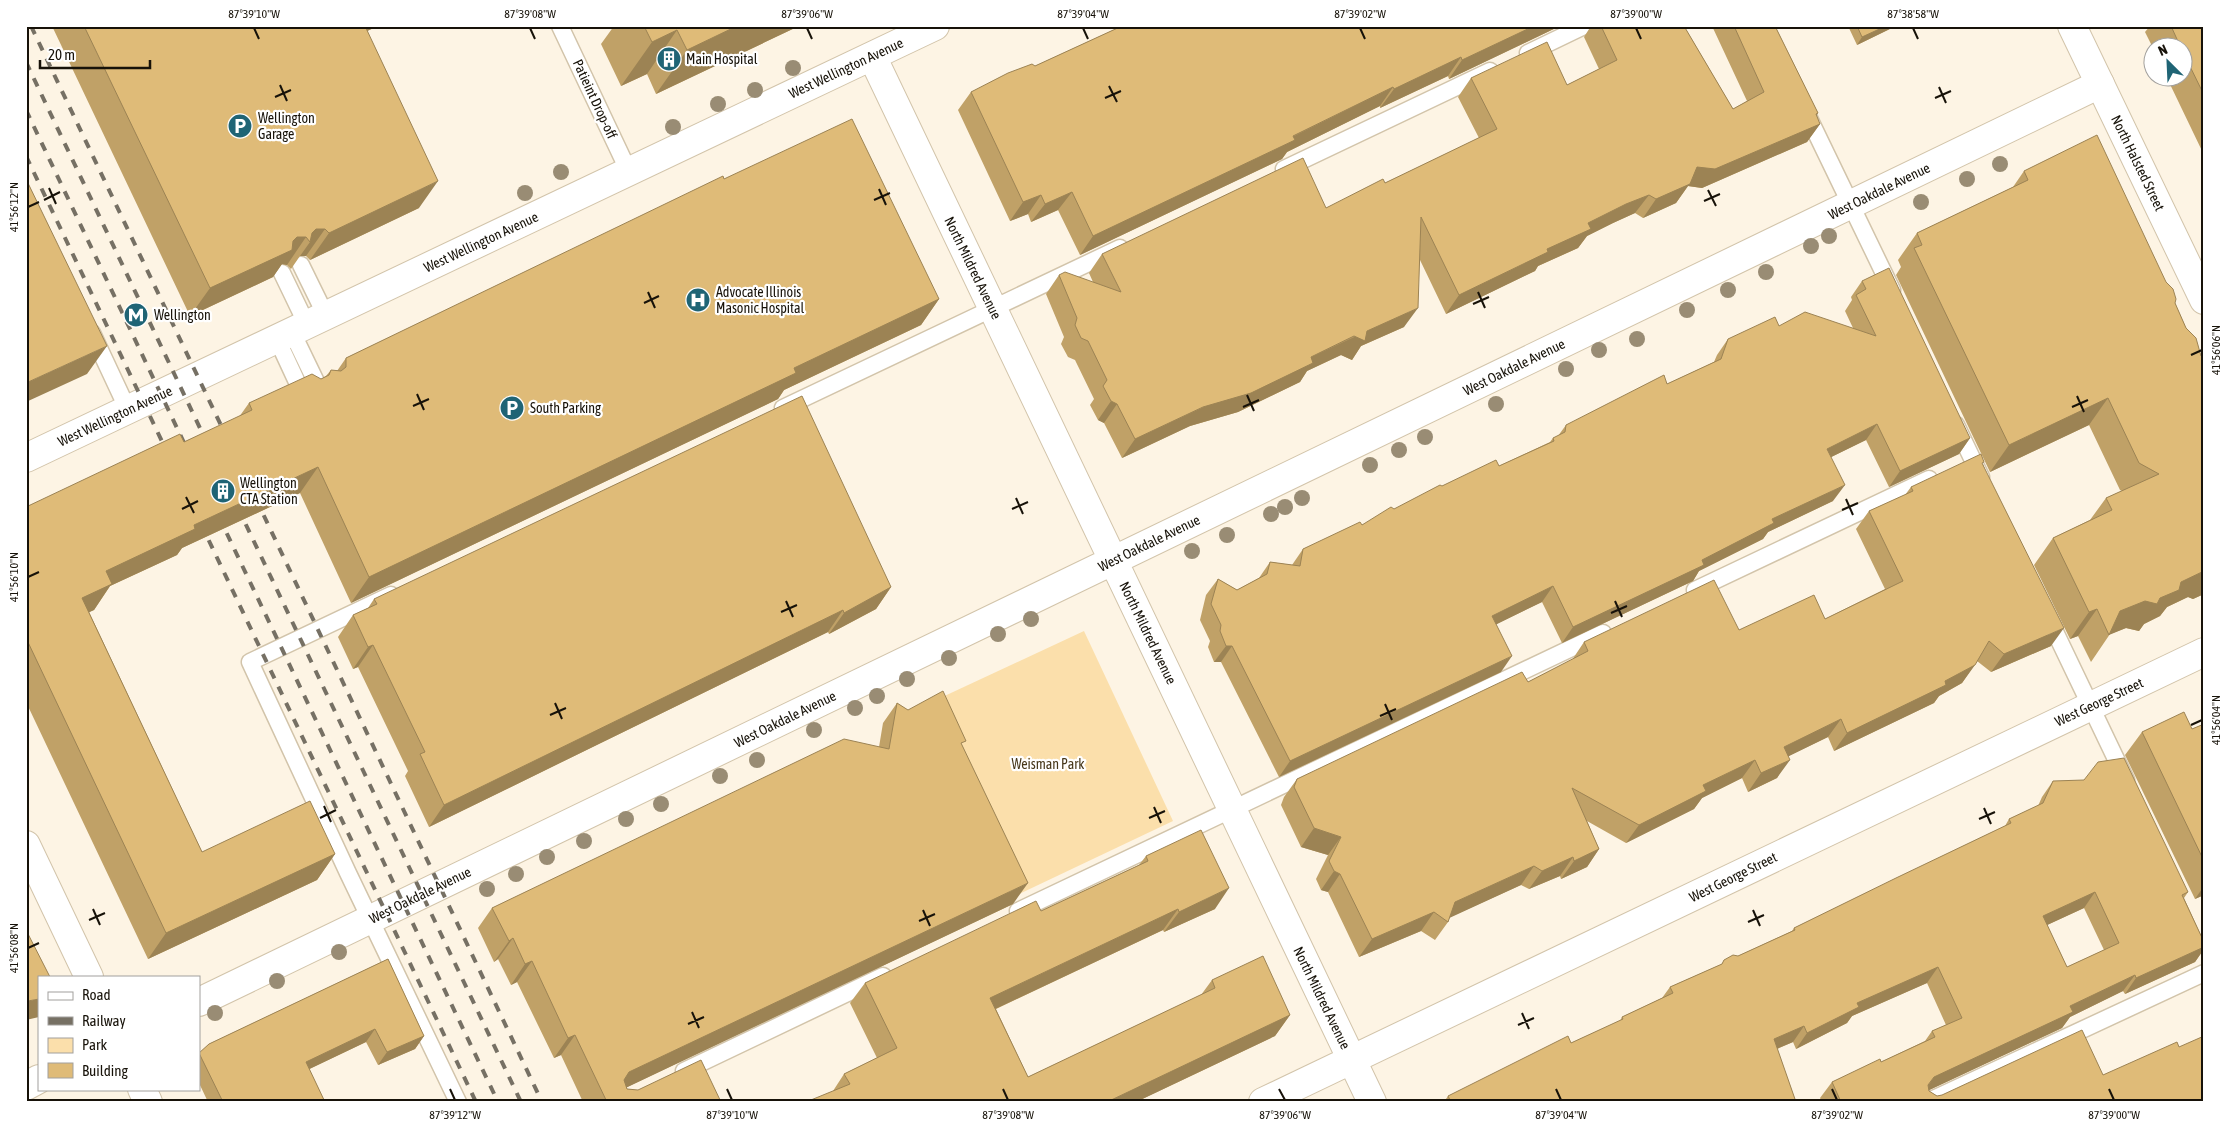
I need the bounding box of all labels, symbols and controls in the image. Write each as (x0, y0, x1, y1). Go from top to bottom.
text: 87°39'10"W (228, 7, 280, 21)
text: 87°39'08"W (504, 7, 556, 21)
text: 87°39'06"W (781, 7, 833, 21)
text: 87°39'04"W (1057, 7, 1109, 21)
text: 87°39'02"W (1334, 7, 1386, 21)
text: 87°39'00"W (1610, 7, 1662, 21)
text: 87°38'58"W (1887, 7, 1939, 21)
street label: West Wellington Avenue (786, 34, 906, 102)
scale bar (40, 38, 150, 70)
north arrow (2142, 38, 2192, 88)
text: N (2156, 41, 2170, 59)
text: 20 m (48, 46, 75, 63)
building icon: Main Hospital (656, 46, 682, 72)
place label: Main Hospital (686, 51, 758, 67)
street label: Patieint Drop-off (570, 57, 620, 142)
place label: Wellington Garage (258, 110, 315, 142)
parking icon: Wellington Garage (227, 113, 253, 139)
street label: North Halsted Street (2108, 113, 2168, 213)
street label: West Oakdale Avenue (1825, 159, 1933, 223)
text: 41°56'12"N (7, 182, 21, 232)
street label: West Wellington Avenue (421, 208, 541, 276)
street label: North Mildred Avenue (941, 214, 1005, 322)
place label: Advocate Illinois Masonic Hospital (716, 284, 805, 316)
hospital icon: Advocate Illinois Masonic Hospital (685, 287, 711, 313)
metro station icon: Wellington (123, 302, 149, 328)
place label: Wellington (154, 307, 211, 323)
text: 41°56'06"N (2209, 325, 2223, 375)
street label: West Oakdale Avenue (1460, 335, 1568, 399)
street label: West Wellington Avenue (55, 382, 175, 450)
parking icon: South Parking (499, 395, 525, 421)
place label: South Parking (530, 400, 601, 416)
place label: Wellington CTA Station (240, 475, 298, 507)
building icon: Wellington CTA Station (210, 478, 236, 504)
street label: West Oakdale Avenue (1095, 511, 1203, 575)
text: 41°56'10"N (7, 552, 21, 602)
street label: North Mildred Avenue (1116, 579, 1180, 687)
street label: West George Street (2052, 675, 2146, 729)
street label: West Oakdale Avenue (731, 687, 839, 751)
text: 41°56'04"N (2209, 695, 2223, 745)
park label: Weisman Park (1012, 756, 1084, 772)
street label: West George Street (1686, 849, 1780, 905)
street label: West Oakdale Avenue (366, 863, 474, 927)
text: 41°56'08"N (7, 923, 21, 973)
street label: North Mildred Avenue (1290, 944, 1354, 1052)
legend (38, 976, 200, 1090)
text: Road (82, 986, 111, 1003)
text: Railway (82, 1012, 126, 1029)
text: Park (82, 1036, 107, 1053)
text: Building (82, 1062, 128, 1079)
text: 87°39'12"W (429, 1108, 481, 1122)
text: 87°39'10"W (706, 1108, 758, 1122)
text: 87°39'08"W (982, 1108, 1034, 1122)
text: 87°39'06"W (1259, 1108, 1311, 1122)
text: 87°39'04"W (1535, 1108, 1587, 1122)
text: 87°39'02"W (1811, 1108, 1863, 1122)
text: 87°39'00"W (2088, 1108, 2140, 1122)

